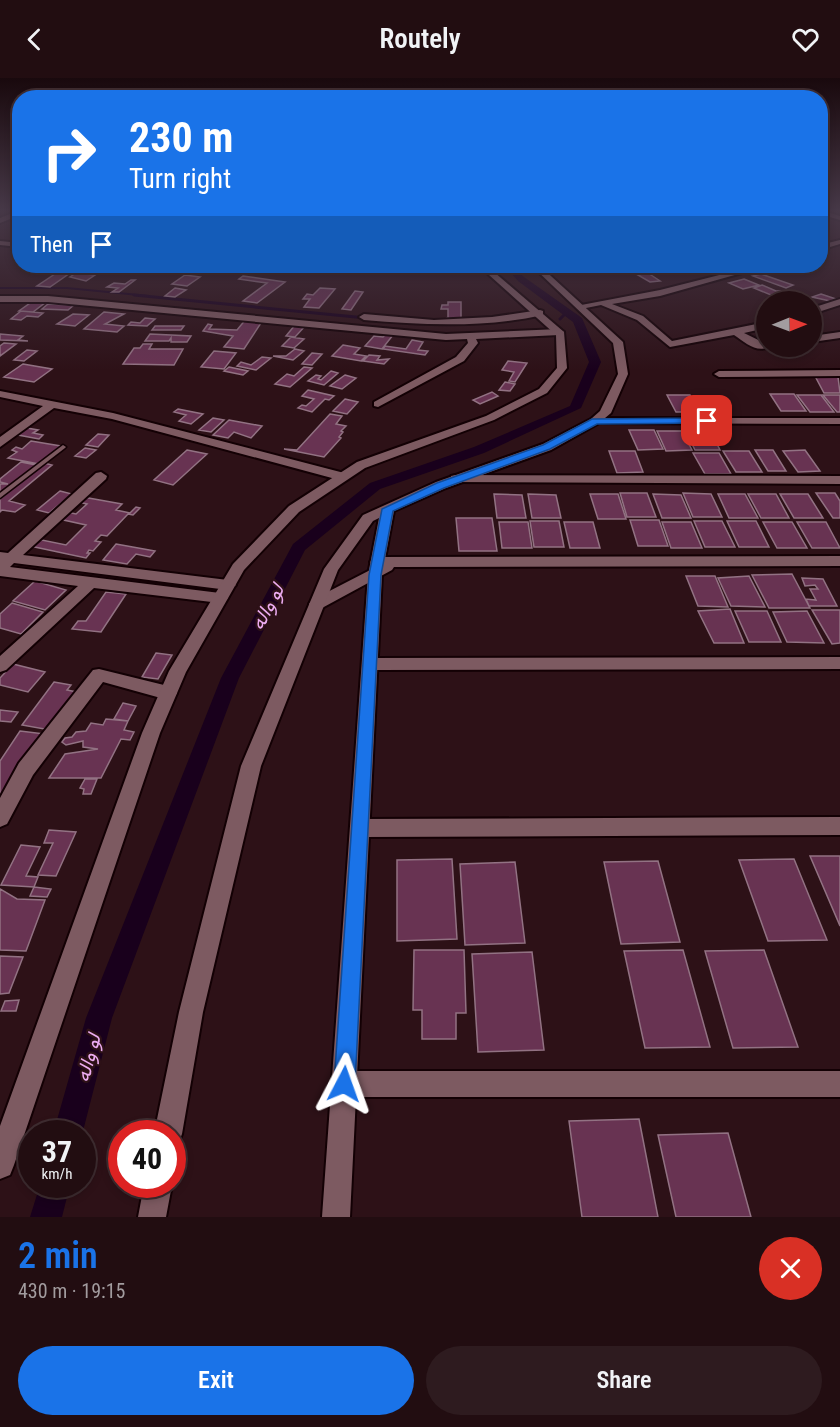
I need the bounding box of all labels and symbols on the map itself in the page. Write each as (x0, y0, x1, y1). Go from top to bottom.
north arrow (756, 291, 822, 357)
pin (681, 395, 732, 446)
water label: لو واله (245, 578, 291, 635)
water label: لو واله (70, 1029, 107, 1085)
position arrow (312, 1052, 376, 1116)
speed limit sign: 40 (108, 1120, 186, 1198)

